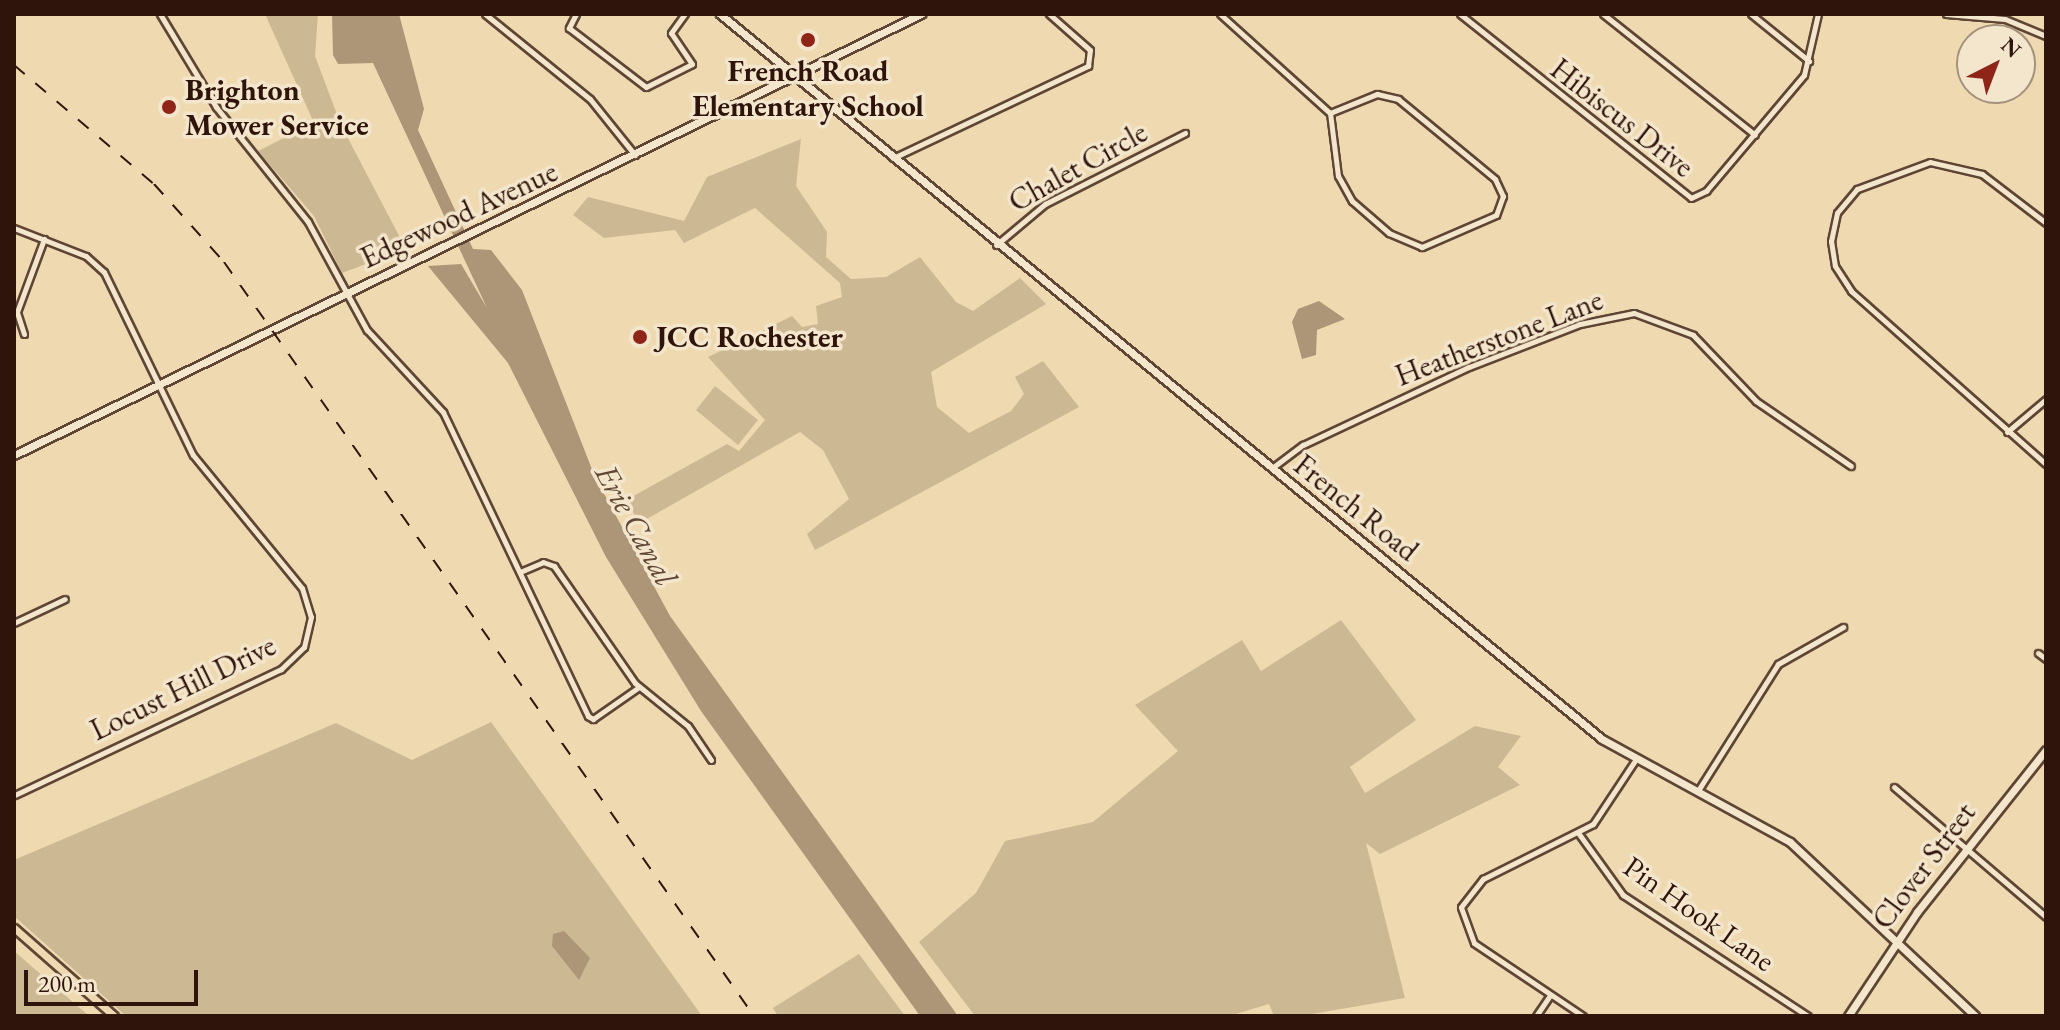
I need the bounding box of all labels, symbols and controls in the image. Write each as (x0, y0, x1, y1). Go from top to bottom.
north arrow (1956, 24, 2036, 104)
marker: French Road Elementary School (799, 31, 817, 49)
text: N (1995, 31, 2027, 64)
street label: Hibiscus Drive (1543, 51, 1701, 185)
place label: French Road Elementary School (692, 53, 924, 124)
place label: Brighton Mower Service (185, 72, 369, 142)
marker: Brighton Mower Service (160, 98, 178, 116)
street label: Chalet Circle (1002, 114, 1154, 220)
street label: Edgewood Avenue (355, 154, 563, 276)
street label: Heatherstone Lane (1390, 282, 1608, 394)
place label: JCC Rochester (656, 319, 843, 355)
marker: JCC Rochester (631, 328, 649, 346)
street label: French Road (1287, 447, 1425, 569)
water label: Erie Canal (587, 458, 685, 592)
street label: Locust Hill Drive (84, 628, 282, 748)
street label: Clover Street (1865, 796, 1983, 936)
street label: Pin Hook Lane (1616, 849, 1782, 979)
scale bar (28, 954, 202, 1004)
text: 200 m (38, 968, 96, 999)

